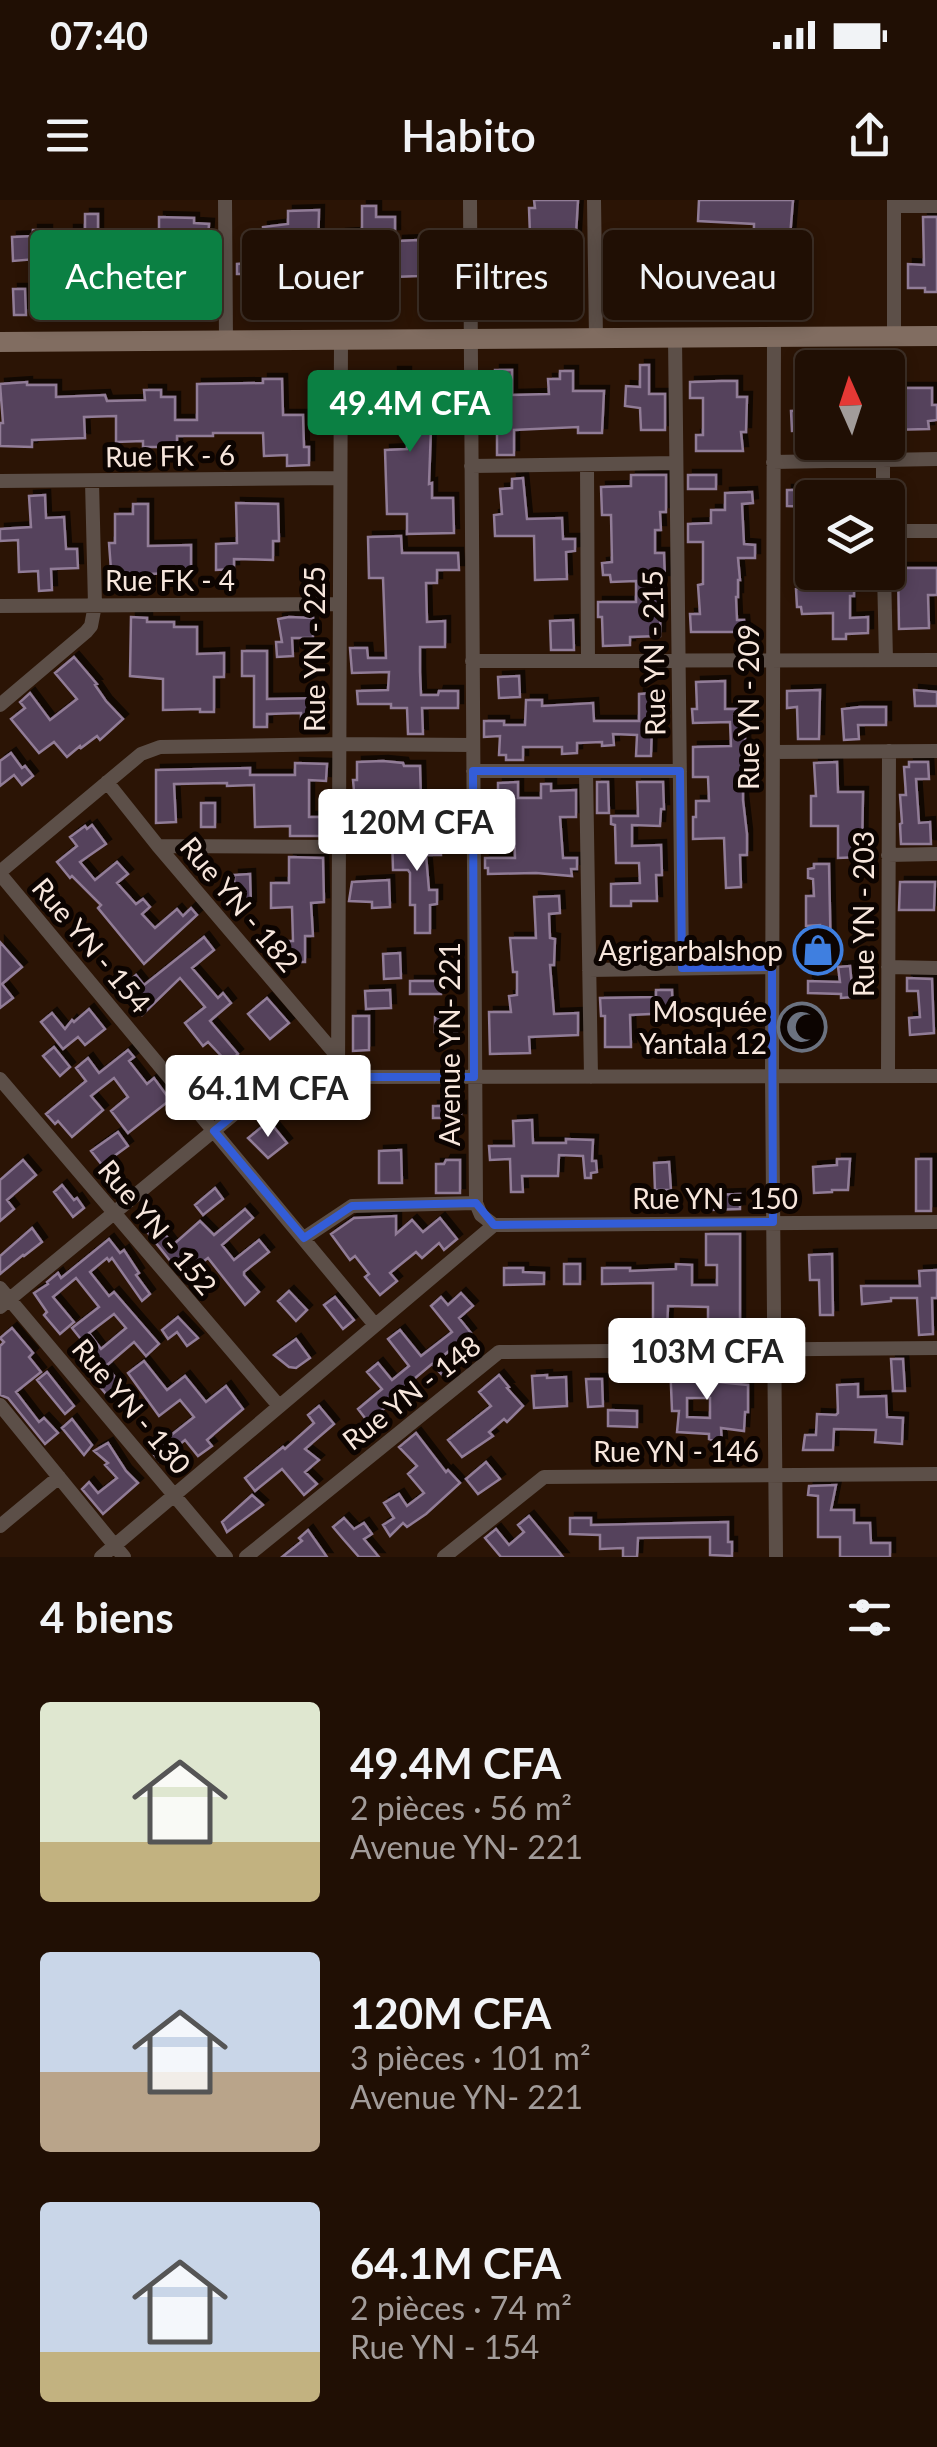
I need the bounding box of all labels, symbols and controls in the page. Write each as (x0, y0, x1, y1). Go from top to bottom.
text: 07:40 (50, 12, 148, 58)
icon: menu (40, 108, 95, 163)
text: Habito (401, 108, 536, 162)
icon: share (842, 108, 897, 163)
chip: Acheter (30, 230, 222, 320)
chip: Louer (242, 230, 399, 320)
chip: Filtres (419, 230, 583, 320)
chip: Nouveau (603, 230, 812, 320)
north arrow (795, 350, 905, 460)
map controls (795, 350, 905, 590)
pin: 49.4M CFA (296, 370, 524, 455)
text: 49.4M CFA (330, 383, 490, 422)
street label: Rue FK - 6 (105, 437, 235, 473)
button: layers (795, 480, 905, 590)
street label: Rue FK - 4 (105, 563, 235, 597)
street label: Rue YN - 225 (297, 566, 331, 732)
street label: Rue YN - 215 (635, 570, 671, 736)
street label: Rue YN - 209 (731, 624, 765, 790)
pin: 120M CFA (314, 789, 520, 874)
text: 120M CFA (340, 802, 494, 841)
street label: Rue YN - 182 (174, 830, 306, 978)
street label: Rue YN - 203 (846, 831, 880, 997)
street label: Rue YN - 154 (26, 871, 158, 1019)
shop icon: Agrigarbalshop (792, 924, 844, 976)
place label: Agrigarbalshop (598, 933, 783, 967)
street label: Avenue YN- 221 (432, 942, 466, 1146)
place label: Mosquée Yantala 12 (639, 994, 767, 1060)
mosque icon: Mosquée Yantala 12 (776, 1001, 828, 1053)
pin: 64.1M CFA (154, 1055, 382, 1140)
text: 64.1M CFA (188, 1068, 348, 1107)
street label: Rue YN - 152 (92, 1153, 224, 1301)
street label: Rue YN - 150 (632, 1181, 798, 1215)
pin: 103M CFA (604, 1318, 810, 1403)
street label: Rue YN - 148 (335, 1328, 487, 1456)
text: 103M CFA (630, 1331, 784, 1370)
street label: Rue YN - 130 (66, 1332, 198, 1480)
street label: Rue YN - 146 (593, 1434, 759, 1468)
icon: filters (842, 1590, 897, 1645)
text: 4 biens (40, 1592, 174, 1642)
text: 49.4M CFA (350, 1738, 561, 1788)
icon: home (120, 1742, 240, 1862)
text: 2 pièces · 56 m² (350, 1788, 572, 1827)
text: Avenue YN- 221 (350, 1827, 583, 1866)
text: 120M CFA (350, 1988, 551, 2038)
icon: home (120, 1992, 240, 2112)
text: 3 pièces · 101 m² (350, 2038, 591, 2077)
text: Avenue YN- 221 (350, 2077, 583, 2116)
text: 64.1M CFA (350, 2238, 561, 2288)
icon: home (120, 2242, 240, 2362)
text: 2 pièces · 74 m² (350, 2288, 572, 2327)
text: Rue YN - 154 (350, 2327, 539, 2366)

